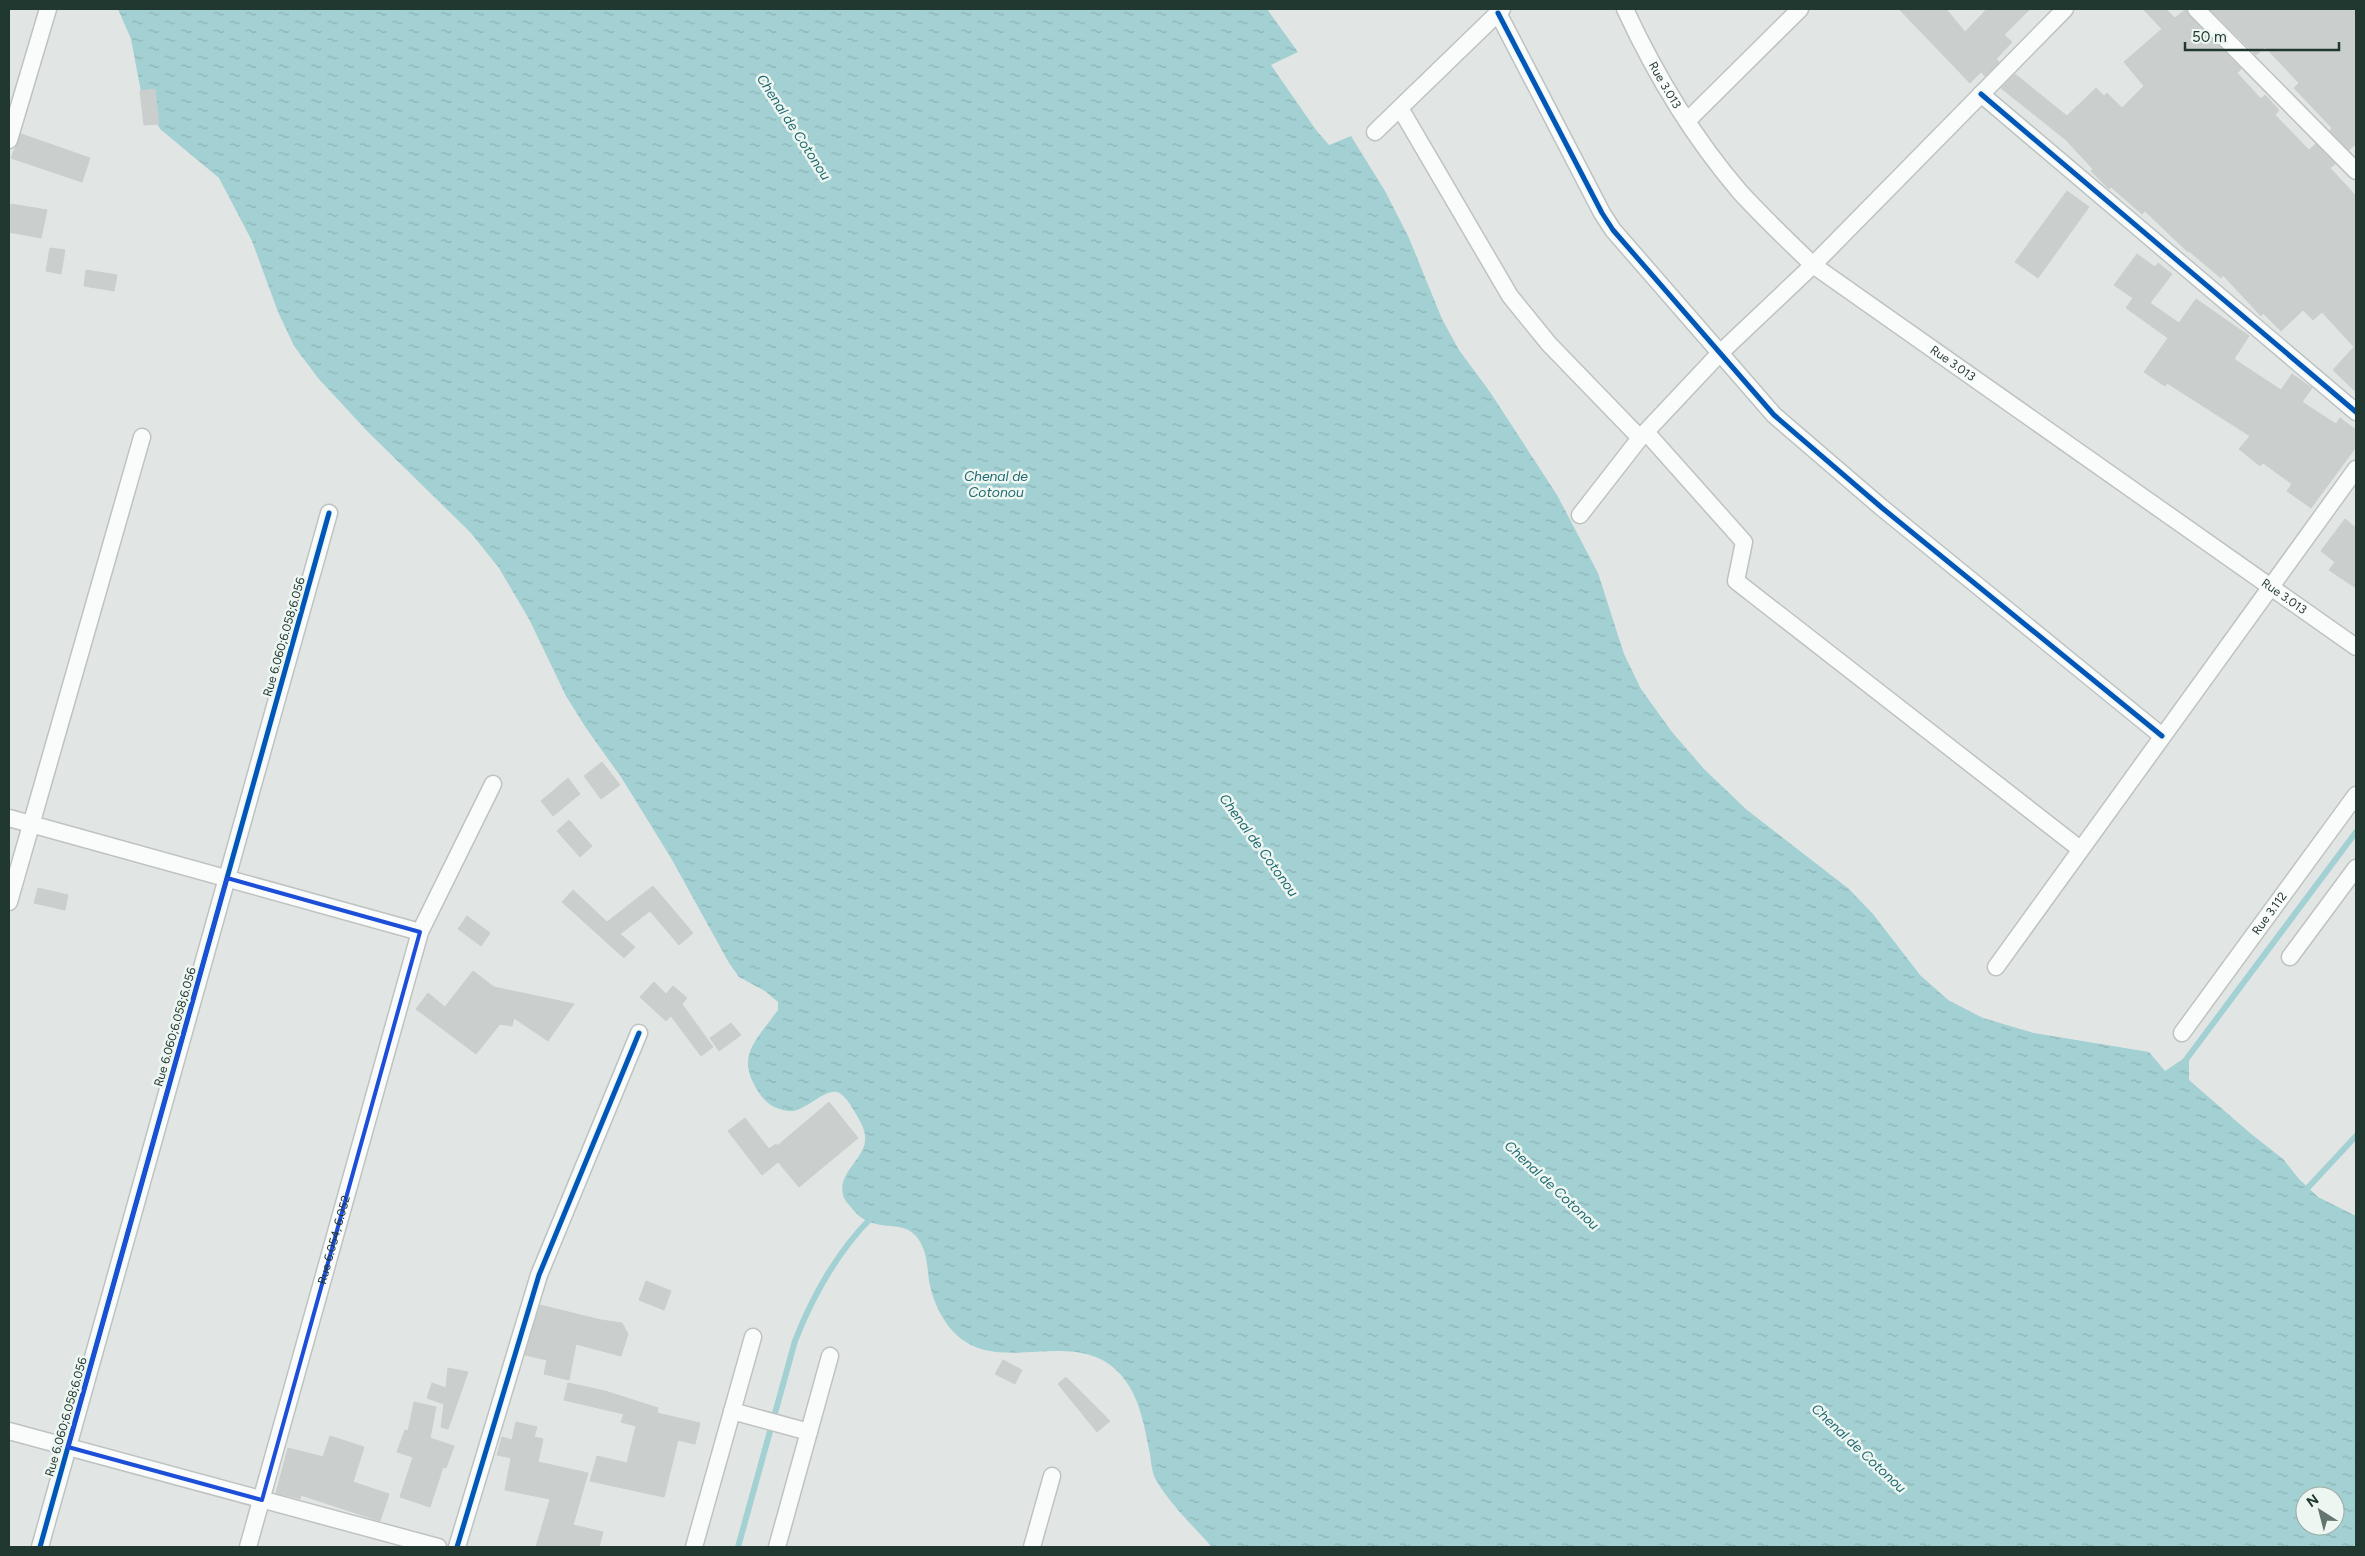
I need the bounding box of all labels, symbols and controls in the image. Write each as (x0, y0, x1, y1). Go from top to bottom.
scale bar (2185, 20, 2339, 52)
text: 50 m (2192, 28, 2227, 46)
street label: Rue 3.013 (1646, 59, 1684, 111)
water label: Chenal de Cotonou (753, 71, 834, 184)
street label: Rue 3.013 (1928, 343, 1978, 384)
water label: Chenal de Cotonou (964, 468, 1028, 501)
street label: Rue 6.060;6.058;6.056 (260, 576, 308, 698)
street label: Rue 3.013 (2259, 576, 2309, 617)
water label: Chenal de Cotonou (1216, 791, 1302, 900)
street label: Rue 3.112 (2249, 889, 2290, 938)
street label: Rue 6.060;6.058;6.056 (151, 966, 199, 1088)
water label: Chenal de Cotonou (1501, 1137, 1603, 1234)
street label: Rue 6.054, 6.052 (315, 1194, 353, 1286)
street label: Rue 6.060;6.058;6.056 (42, 1356, 90, 1478)
water label: Chenal de Cotonou (1808, 1400, 1910, 1497)
north arrow (2295, 1486, 2345, 1536)
text: N (2303, 1491, 2322, 1511)

